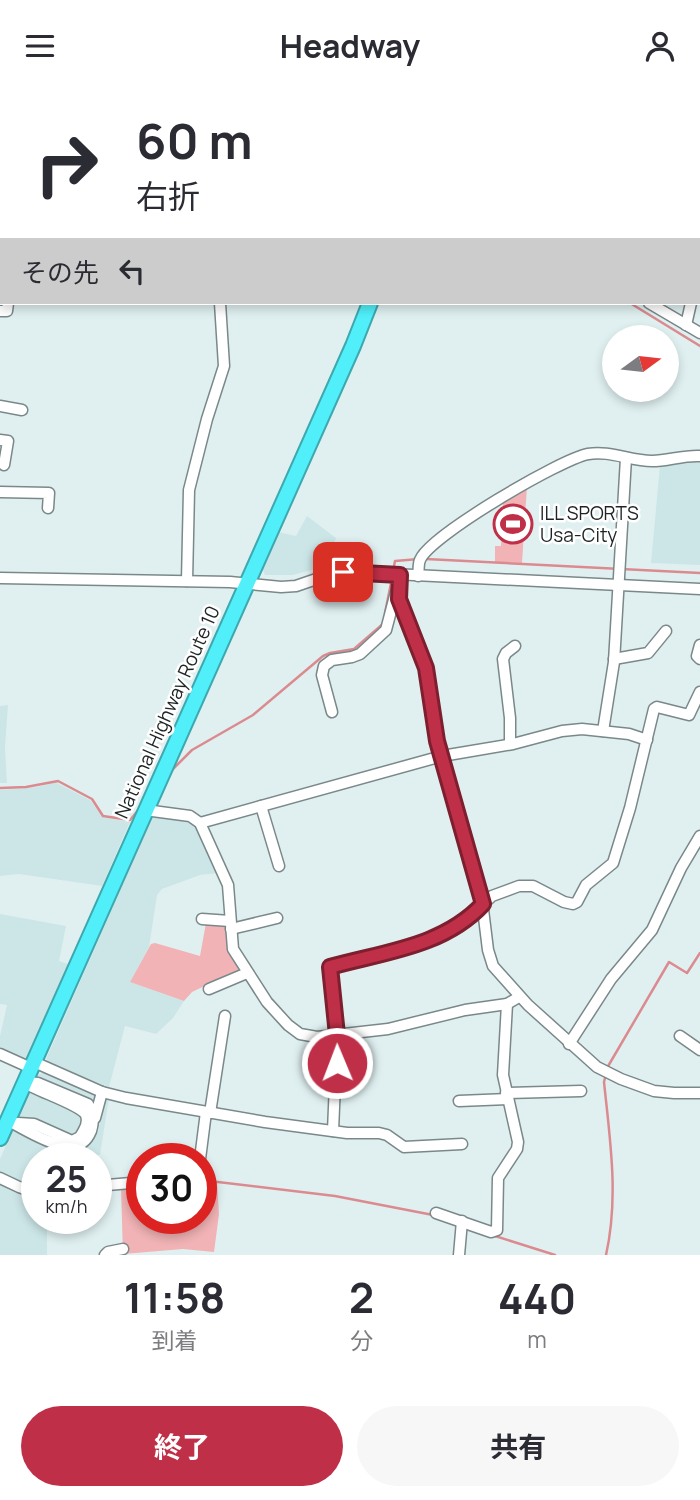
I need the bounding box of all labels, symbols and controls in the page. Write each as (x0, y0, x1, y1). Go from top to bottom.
text: Headway (280, 24, 420, 68)
icon: menu (21, 27, 59, 65)
icon: person (641, 27, 679, 65)
text: 60 m (136, 107, 253, 174)
icon: right (21, 119, 112, 210)
text: 右折 (136, 174, 200, 218)
icon: left (113, 252, 151, 290)
text: その先 (21, 254, 99, 290)
north arrow (602, 325, 679, 403)
map controls (602, 325, 679, 402)
place label: ILL SPORTS Usa-City (540, 500, 639, 548)
sports icon: ILL SPORTS Usa-City (492, 503, 534, 545)
pin (313, 542, 373, 602)
icon: arrive (324, 553, 362, 591)
street label: National Highway Route 10 (108, 601, 226, 823)
position arrow (300, 1026, 374, 1100)
speed limit sign: 30 (126, 1143, 217, 1234)
text: 25 (46, 1155, 87, 1203)
text: km/h (46, 1194, 87, 1218)
text: 11:58 (124, 1268, 225, 1326)
text: 2 (349, 1268, 374, 1326)
text: 440 (498, 1269, 576, 1327)
text: m (527, 1323, 547, 1355)
text: 到着 (152, 1324, 198, 1356)
text: 分 (350, 1324, 373, 1356)
button: 終了 (21, 1406, 343, 1486)
button: 共有 (357, 1406, 679, 1486)

